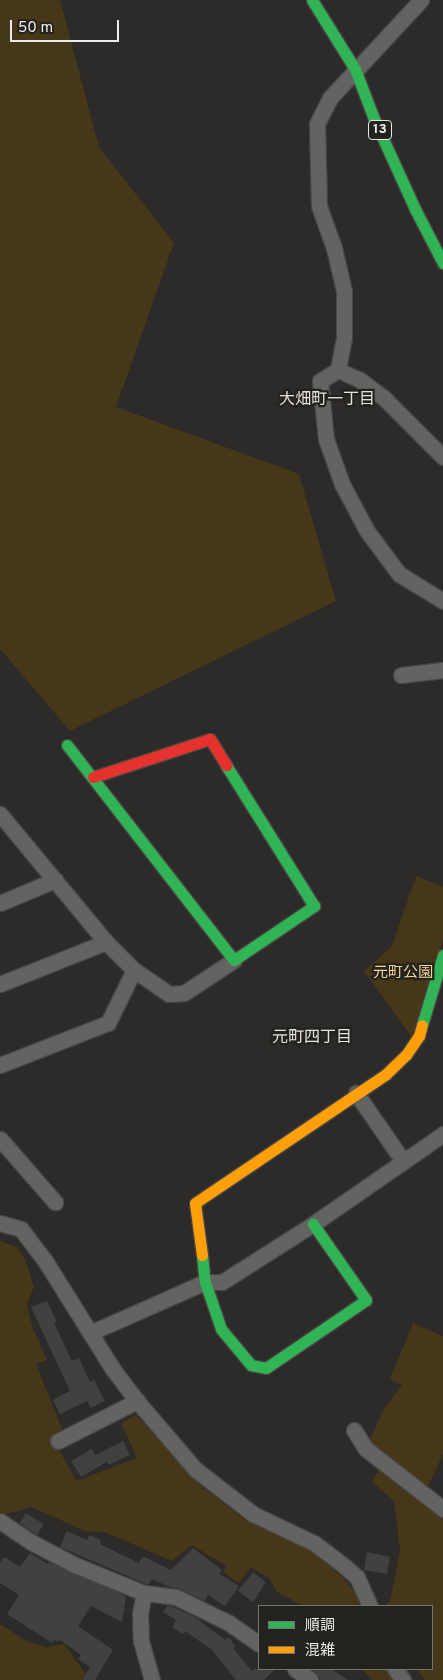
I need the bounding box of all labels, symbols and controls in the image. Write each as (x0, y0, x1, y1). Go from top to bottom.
scale bar (12, 10, 121, 42)
text: 50 m (18, 19, 53, 38)
road number: 13 (368, 118, 392, 142)
district label: 大畑町一丁目 (279, 390, 375, 410)
park label: 元町公園 (373, 965, 433, 983)
district label: 元町四丁目 (272, 1028, 352, 1048)
legend (258, 1605, 433, 1670)
text: 順調 (305, 1617, 335, 1636)
text: 混雑 (305, 1642, 335, 1661)

